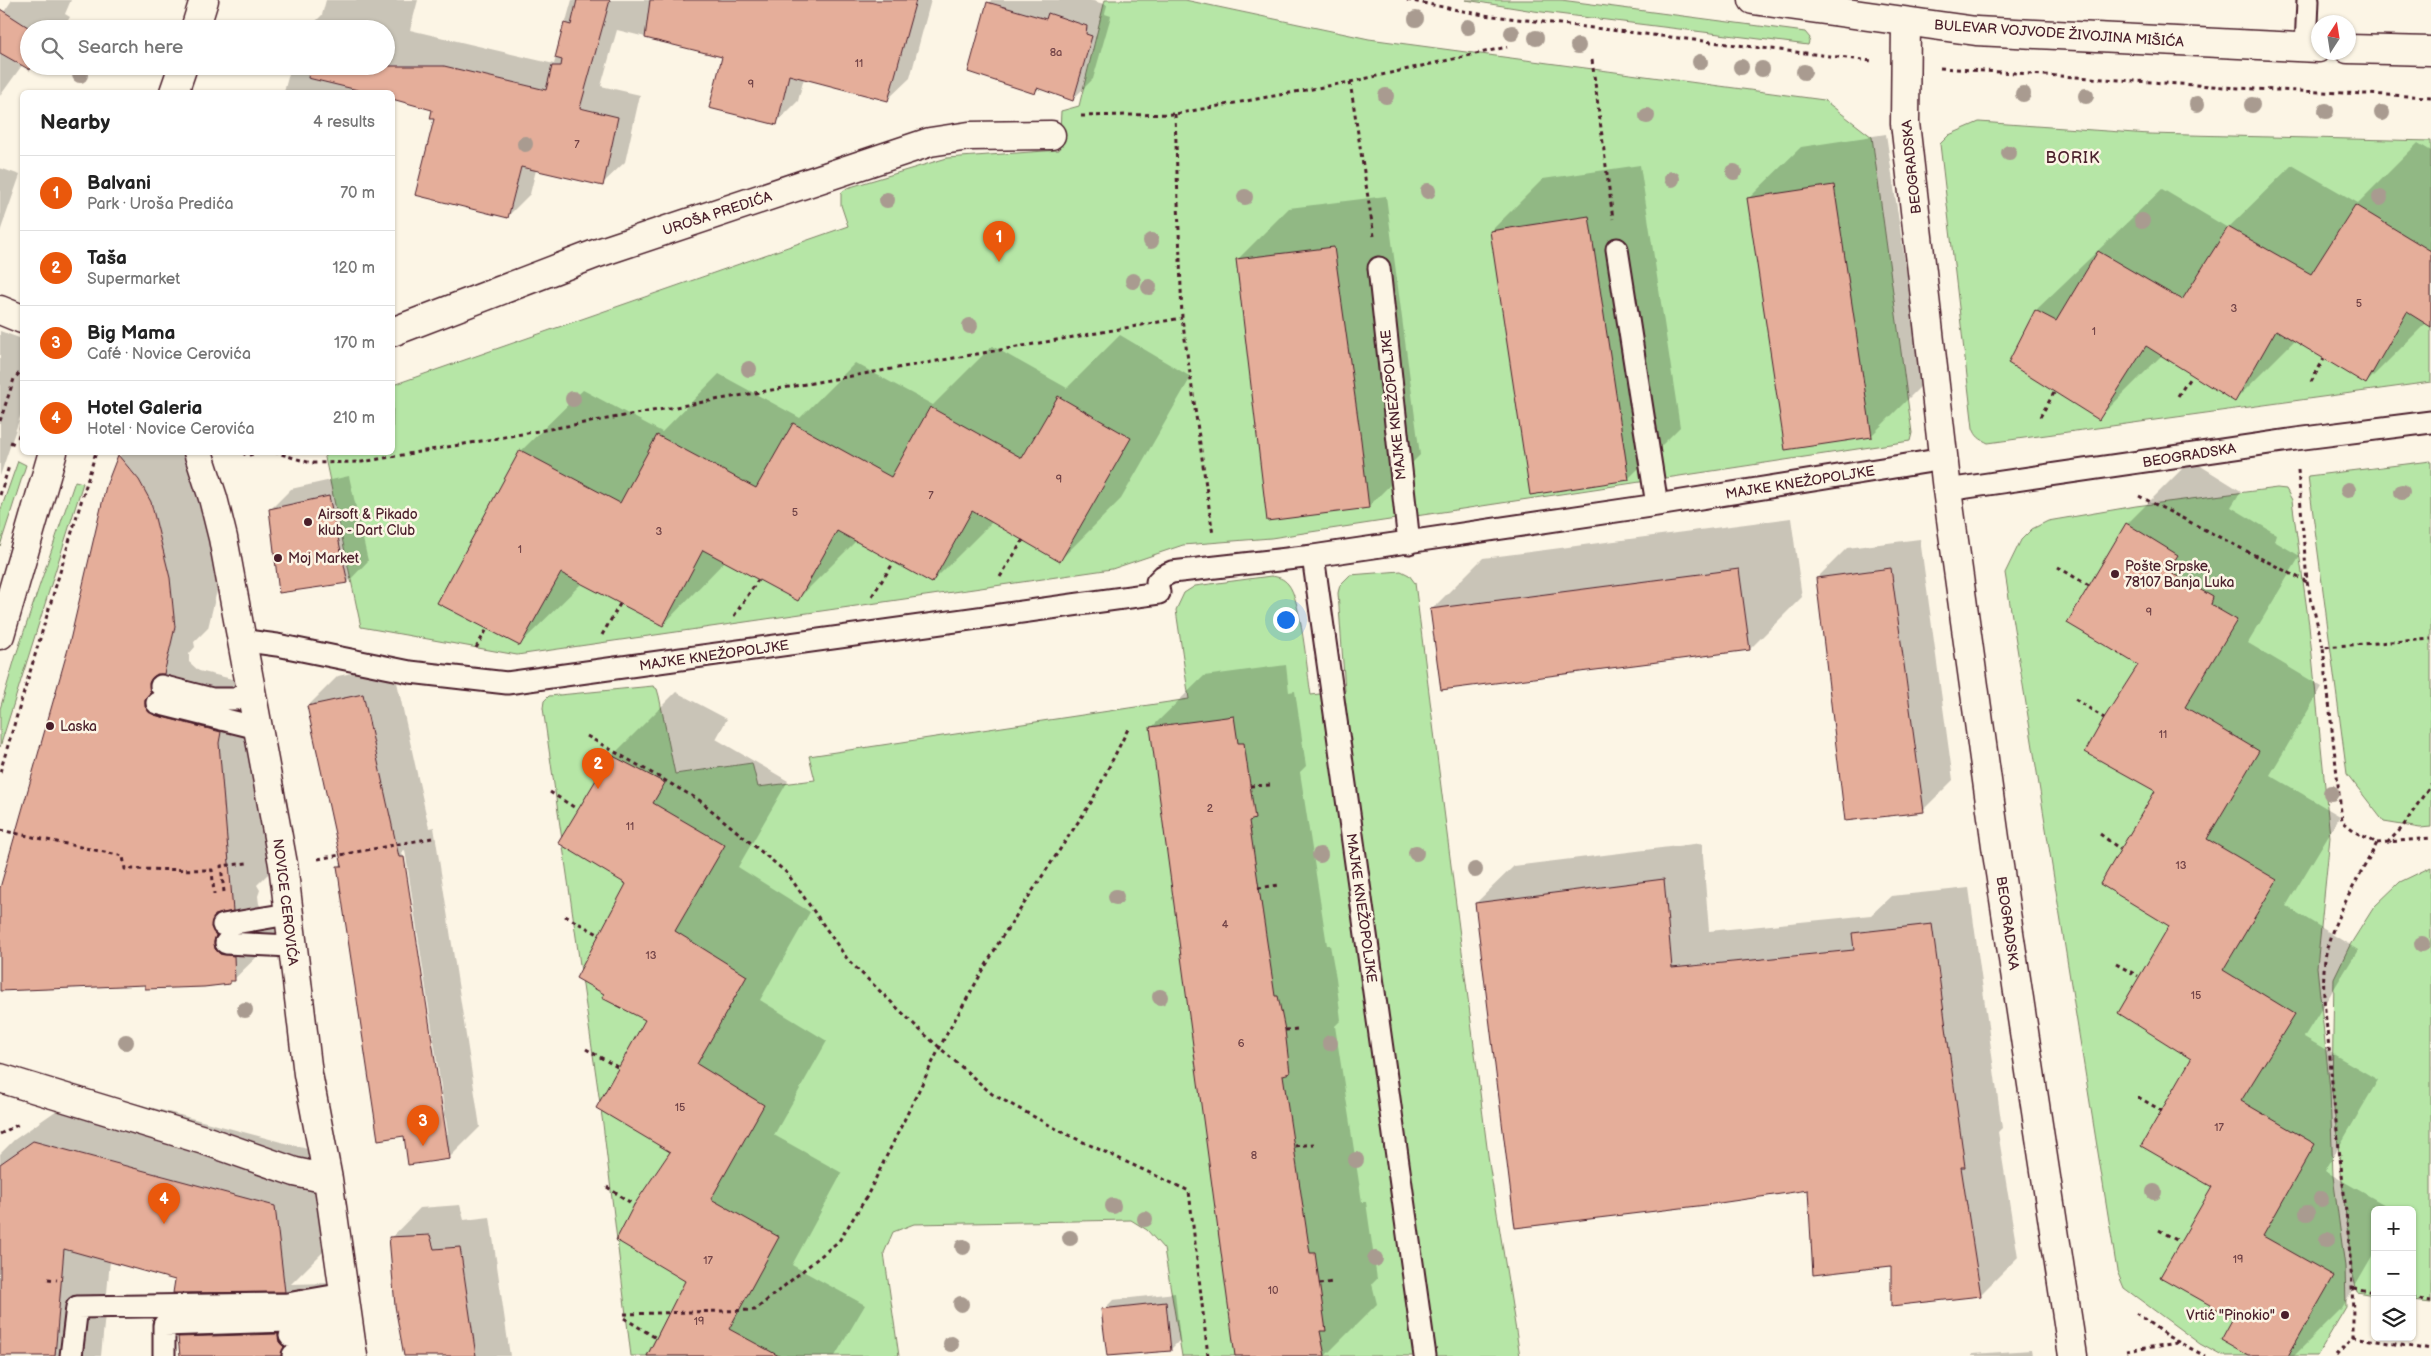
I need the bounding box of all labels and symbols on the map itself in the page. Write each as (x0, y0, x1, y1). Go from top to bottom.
street label: BULEVAR VOJVODE ŽIVOJINA MIŠIĆA (1934, 15, 2185, 51)
north arrow (2311, 15, 2356, 60)
house number: 8a (1050, 46, 1062, 59)
house number: 11 (855, 57, 863, 70)
house number: 9 (748, 78, 754, 91)
street label: BEOGRADSKA (1898, 119, 1925, 215)
house number: 7 (574, 138, 580, 151)
district label: BORIK (2046, 149, 2100, 168)
street label: UROŠA PREDIĆA (660, 187, 774, 239)
pin: 1 (983, 221, 1015, 262)
house number: 5 (2356, 297, 2362, 310)
house number: 3 (2231, 302, 2238, 315)
house number: 1 (2092, 325, 2096, 338)
street label: MAJKE KNEŽOPOLJKE (1376, 329, 1410, 481)
street label: BEOGRADSKA (2141, 440, 2237, 471)
street label: MAJKE KNEŽOPOLJKE (1724, 461, 1876, 503)
house number: 9 (1056, 473, 1062, 486)
house number: 7 (928, 489, 934, 502)
place label: Airsoft & Pikado klub - Dart Club (318, 506, 418, 539)
house number: 5 (792, 506, 798, 519)
marker: Airsoft & Pikado klub - Dart Club (302, 516, 314, 528)
house number: 3 (656, 525, 663, 538)
house number: 1 (518, 543, 522, 556)
place label: Moj Market (288, 550, 360, 567)
marker: Moj Market (272, 552, 284, 564)
place label: Pošte Srpske, 78107 Banja Luka (2125, 558, 2234, 591)
marker: Pošte Srpske, 78107 Banja Luka (2109, 568, 2121, 580)
house number: 9 (2146, 606, 2152, 619)
your location (1273, 607, 1299, 633)
street label: MAJKE KNEŽOPOLJKE (638, 636, 790, 674)
place label: Laska (60, 718, 97, 735)
marker: Laska (44, 720, 56, 732)
house number: 11 (2159, 728, 2167, 741)
pin: 2 (582, 748, 614, 789)
house number: 2 (1207, 802, 1214, 815)
house number: 11 (626, 820, 634, 833)
street label: MAJKE KNEŽOPOLJKE (1343, 832, 1381, 984)
street label: NOVICE CEROVIĆA (269, 837, 303, 967)
house number: 13 (2175, 859, 2187, 872)
street label: BEOGRADSKA (1993, 875, 2023, 971)
house number: 4 (1222, 918, 1229, 931)
house number: 13 (645, 949, 657, 962)
house number: 15 (2191, 989, 2201, 1002)
house number: 6 (1238, 1037, 1245, 1050)
house number: 15 (675, 1101, 685, 1114)
pin: 3 (407, 1105, 439, 1146)
house number: 17 (2214, 1121, 2224, 1134)
house number: 8 (1251, 1149, 1257, 1162)
pin: 4 (148, 1183, 180, 1224)
house number: 19 (2233, 1253, 2243, 1266)
house number: 17 (703, 1254, 713, 1267)
house number: 10 (1268, 1284, 1279, 1297)
place label: Vrtić "Pinokio" (2186, 1307, 2275, 1324)
marker: Vrtić "Pinokio" (2279, 1309, 2291, 1321)
house number: 19 (694, 1315, 704, 1328)

